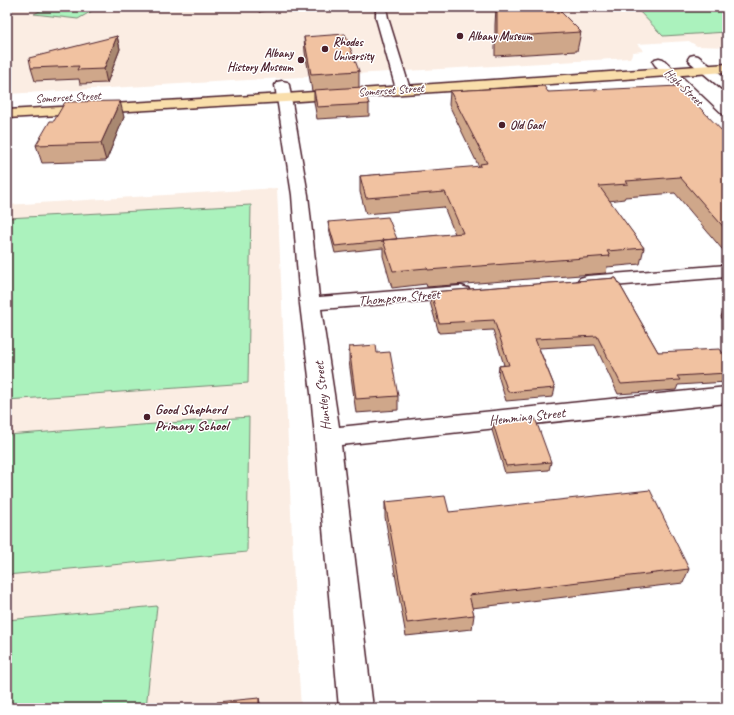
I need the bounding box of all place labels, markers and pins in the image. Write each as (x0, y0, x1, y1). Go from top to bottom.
place label: Albany Museum (468, 28, 533, 44)
marker: Albany Museum (455, 31, 465, 41)
place label: Rhodes University (333, 34, 375, 64)
marker: Rhodes University (320, 44, 330, 54)
place label: Albany History Museum (227, 45, 295, 75)
marker: Albany History Museum (296, 55, 306, 65)
place label: Old Gaol (510, 117, 547, 133)
marker: Old Gaol (497, 120, 507, 130)
place label: Good Shepherd Primary School (155, 401, 232, 434)
marker: Good Shepherd Primary School (142, 412, 152, 422)

